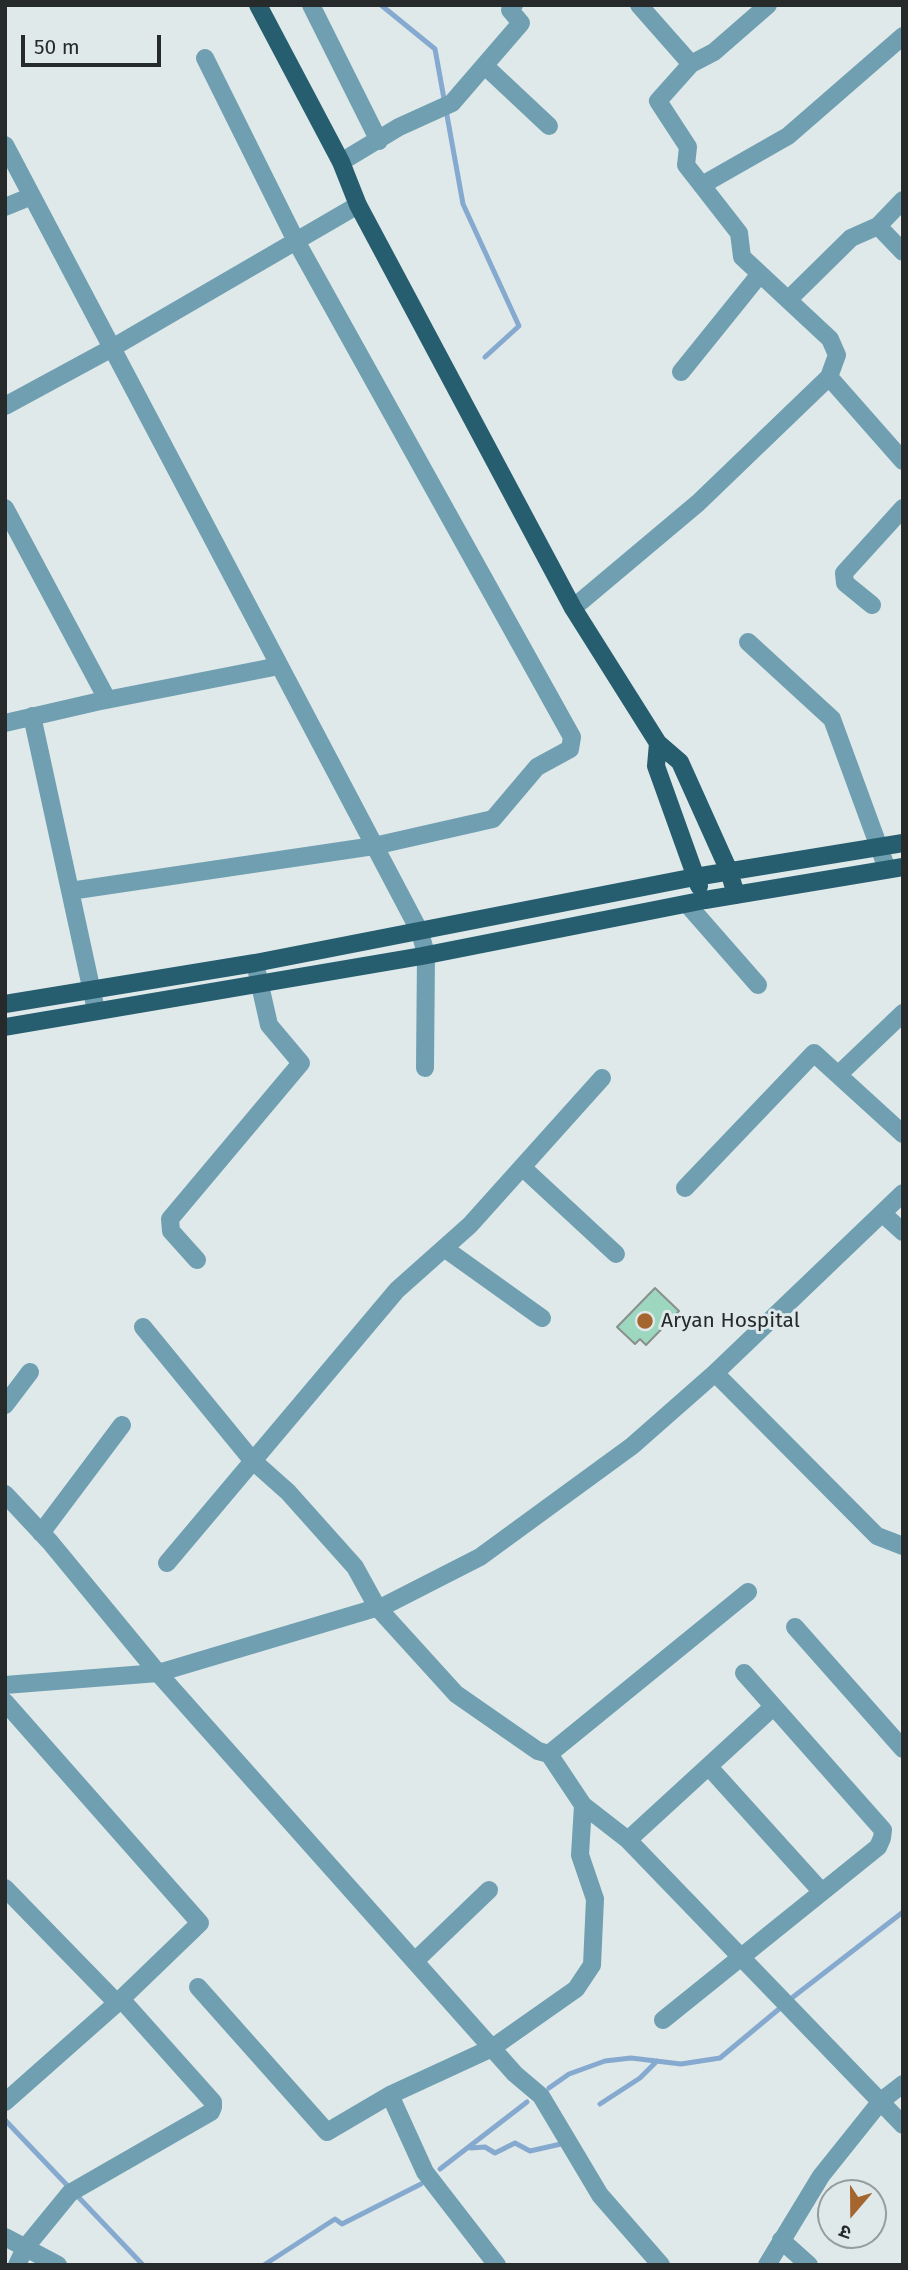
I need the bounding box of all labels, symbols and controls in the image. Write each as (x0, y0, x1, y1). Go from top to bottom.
scale bar (24, 21, 164, 65)
text: 50 m (34, 34, 80, 60)
place label: Aryan Hospital (661, 1308, 800, 1334)
marker: Aryan Hospital (635, 1311, 655, 1331)
north arrow (817, 2179, 887, 2249)
text: उ (836, 2220, 854, 2245)

